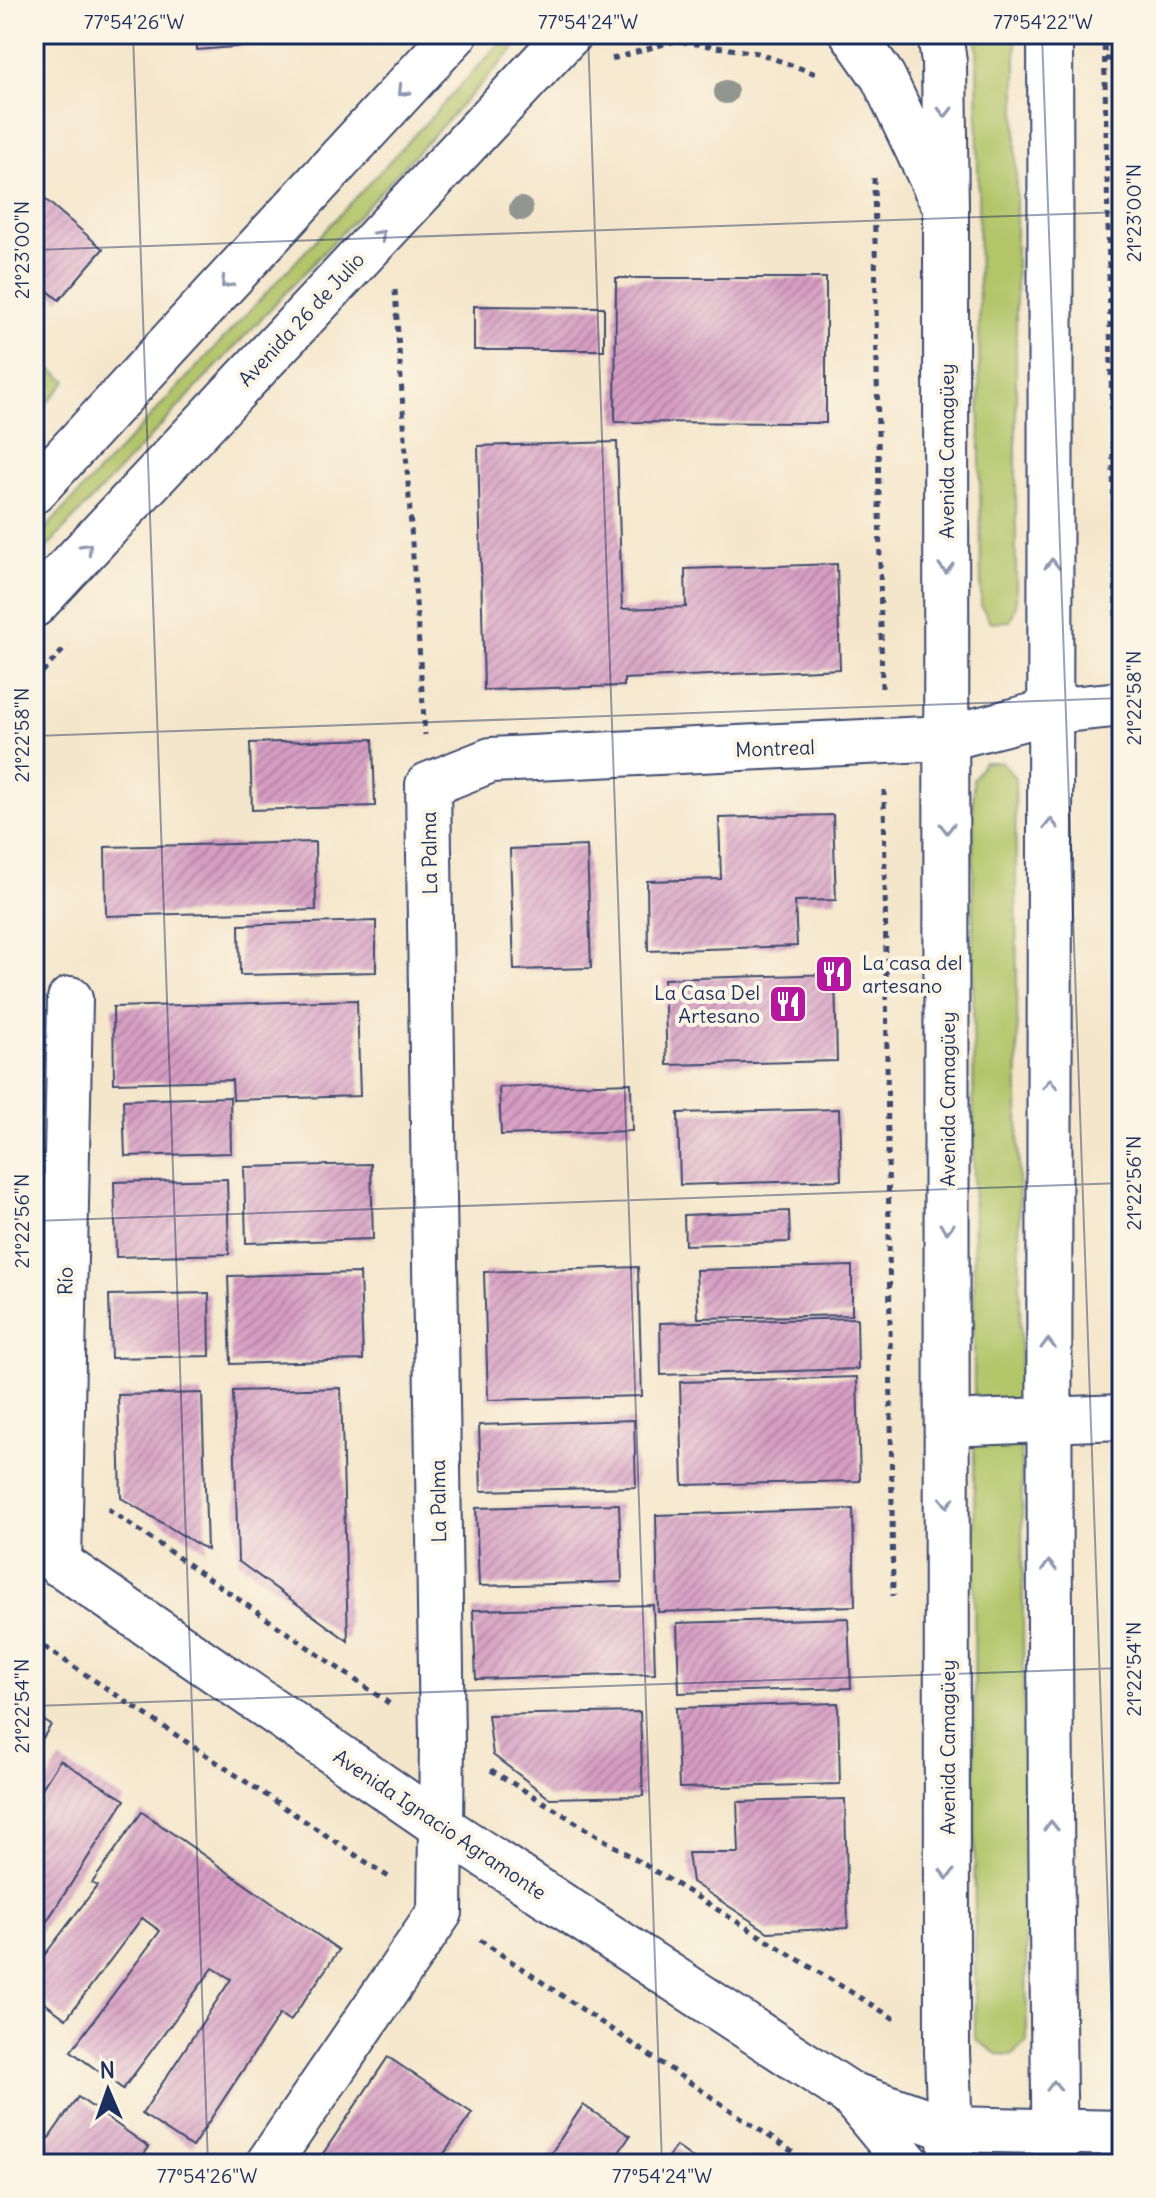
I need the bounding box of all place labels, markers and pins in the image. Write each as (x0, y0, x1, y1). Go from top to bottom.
place label: La casa del artesano (862, 950, 963, 998)
restaurant icon: La casa del artesano (813, 953, 855, 995)
place label: La Casa Del Artesano (654, 980, 760, 1028)
restaurant icon: La Casa Del Artesano (767, 983, 809, 1025)

